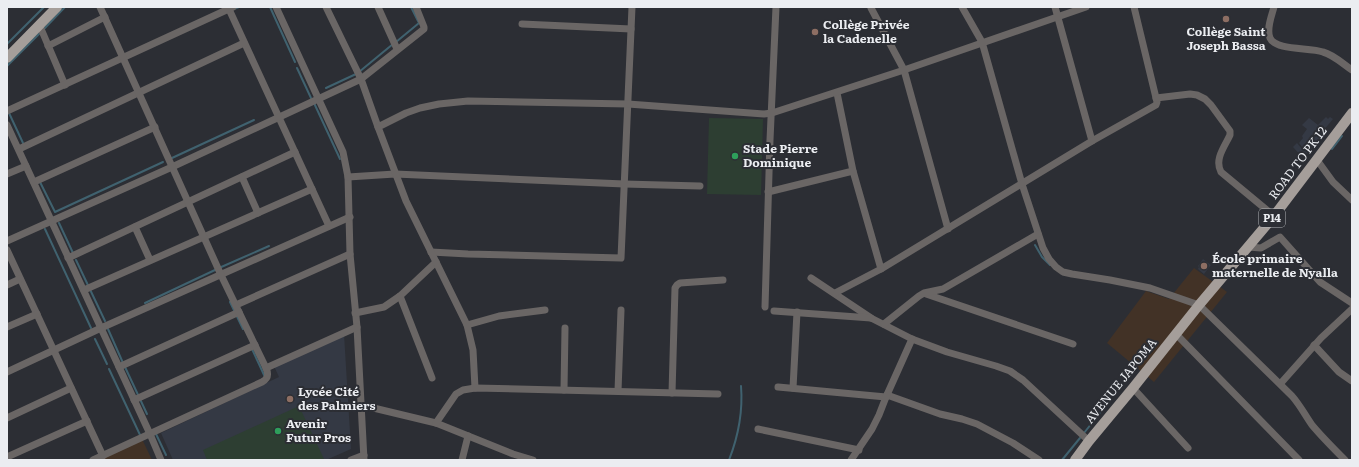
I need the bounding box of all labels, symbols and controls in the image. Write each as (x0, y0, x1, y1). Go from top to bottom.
marker: Collège Saint Joseph Bassa (1221, 14, 1231, 24)
place label: Collège Privée la Cadenelle (823, 15, 910, 47)
place label: Collège Saint Joseph Bassa (1186, 22, 1266, 54)
marker: Collège Privée la Cadenelle (810, 27, 820, 37)
street label: ROAD TO PK 12 (1264, 122, 1331, 203)
place label: Stade Pierre Dominique (743, 139, 818, 171)
marker: Stade Pierre Dominique (730, 151, 740, 161)
road number: P14 (1259, 209, 1285, 227)
place label: École primaire maternelle de Nyalla (1212, 249, 1338, 281)
marker: École primaire maternelle de Nyalla (1199, 261, 1209, 271)
street label: AVENUE JAPOMA (1080, 334, 1161, 427)
place label: Lycée Cité des Palmiers (298, 382, 375, 414)
marker: Lycée Cité des Palmiers (285, 394, 295, 404)
place label: Avenir Futur Pros (286, 414, 351, 446)
marker: Avenir Futur Pros (273, 426, 283, 436)

